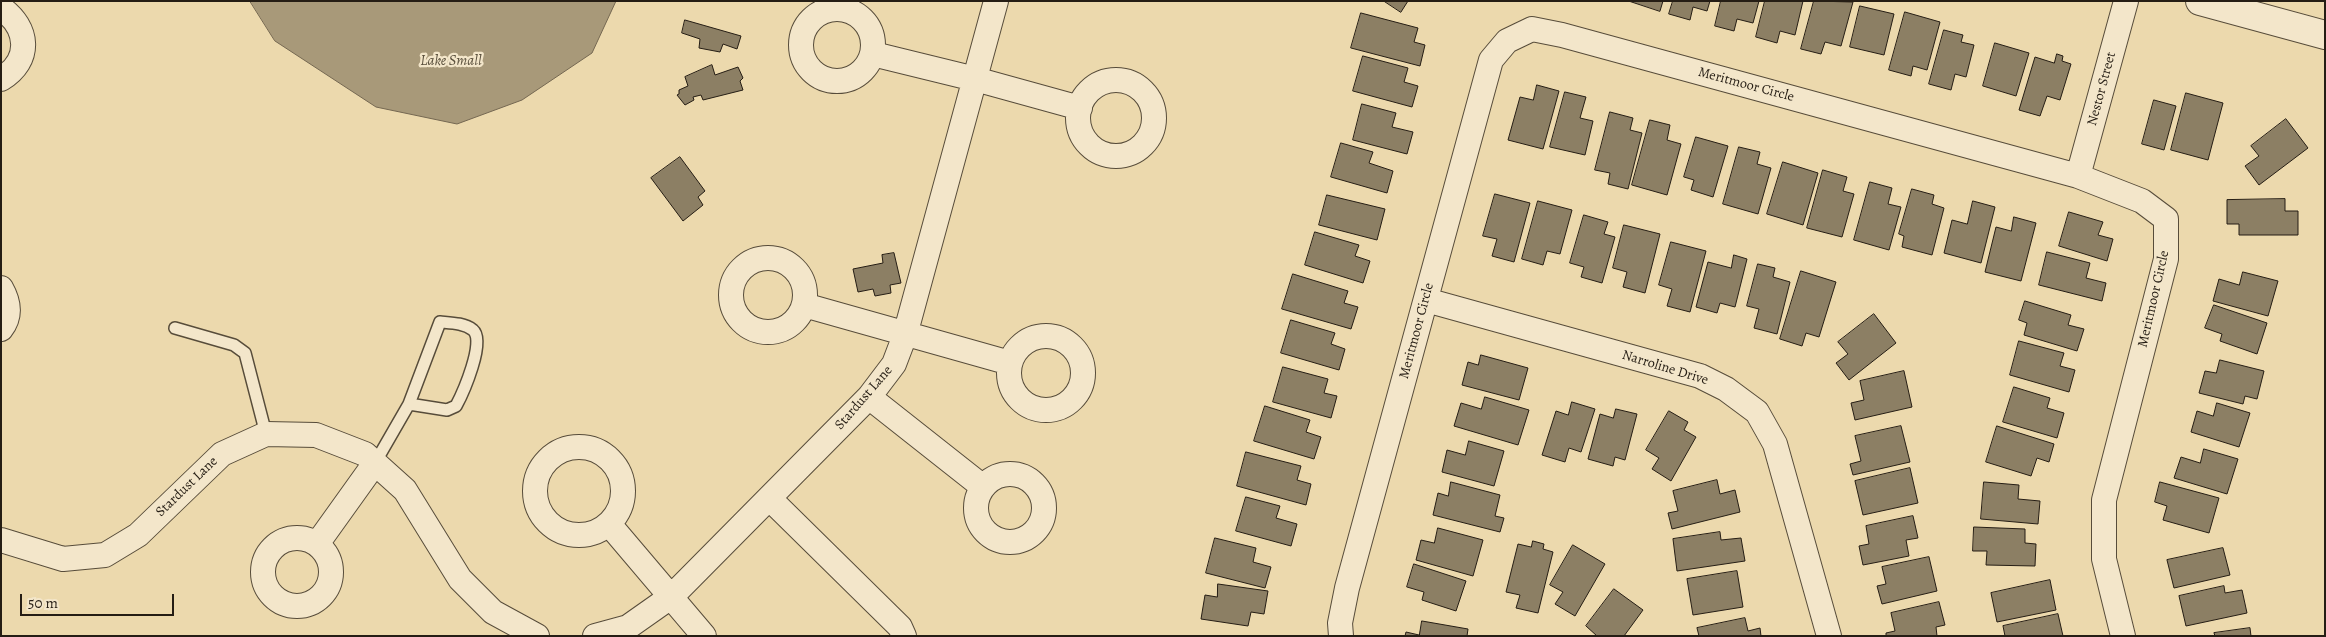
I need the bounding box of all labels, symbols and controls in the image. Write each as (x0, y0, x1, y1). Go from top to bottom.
street label: Nestor Street (2084, 50, 2120, 128)
water label: Lake Small (420, 52, 482, 70)
street label: Meritmoor Circle (1696, 64, 1796, 106)
street label: Meritmoor Circle (2135, 249, 2173, 349)
street label: Meritmoor Circle (1396, 281, 1438, 381)
street label: Narroline Drive (1620, 347, 1710, 389)
street label: Stardust Lane (832, 363, 896, 433)
street label: Stardust Lane (153, 453, 221, 521)
scale bar (22, 584, 176, 616)
text: 50 m (28, 593, 58, 613)

